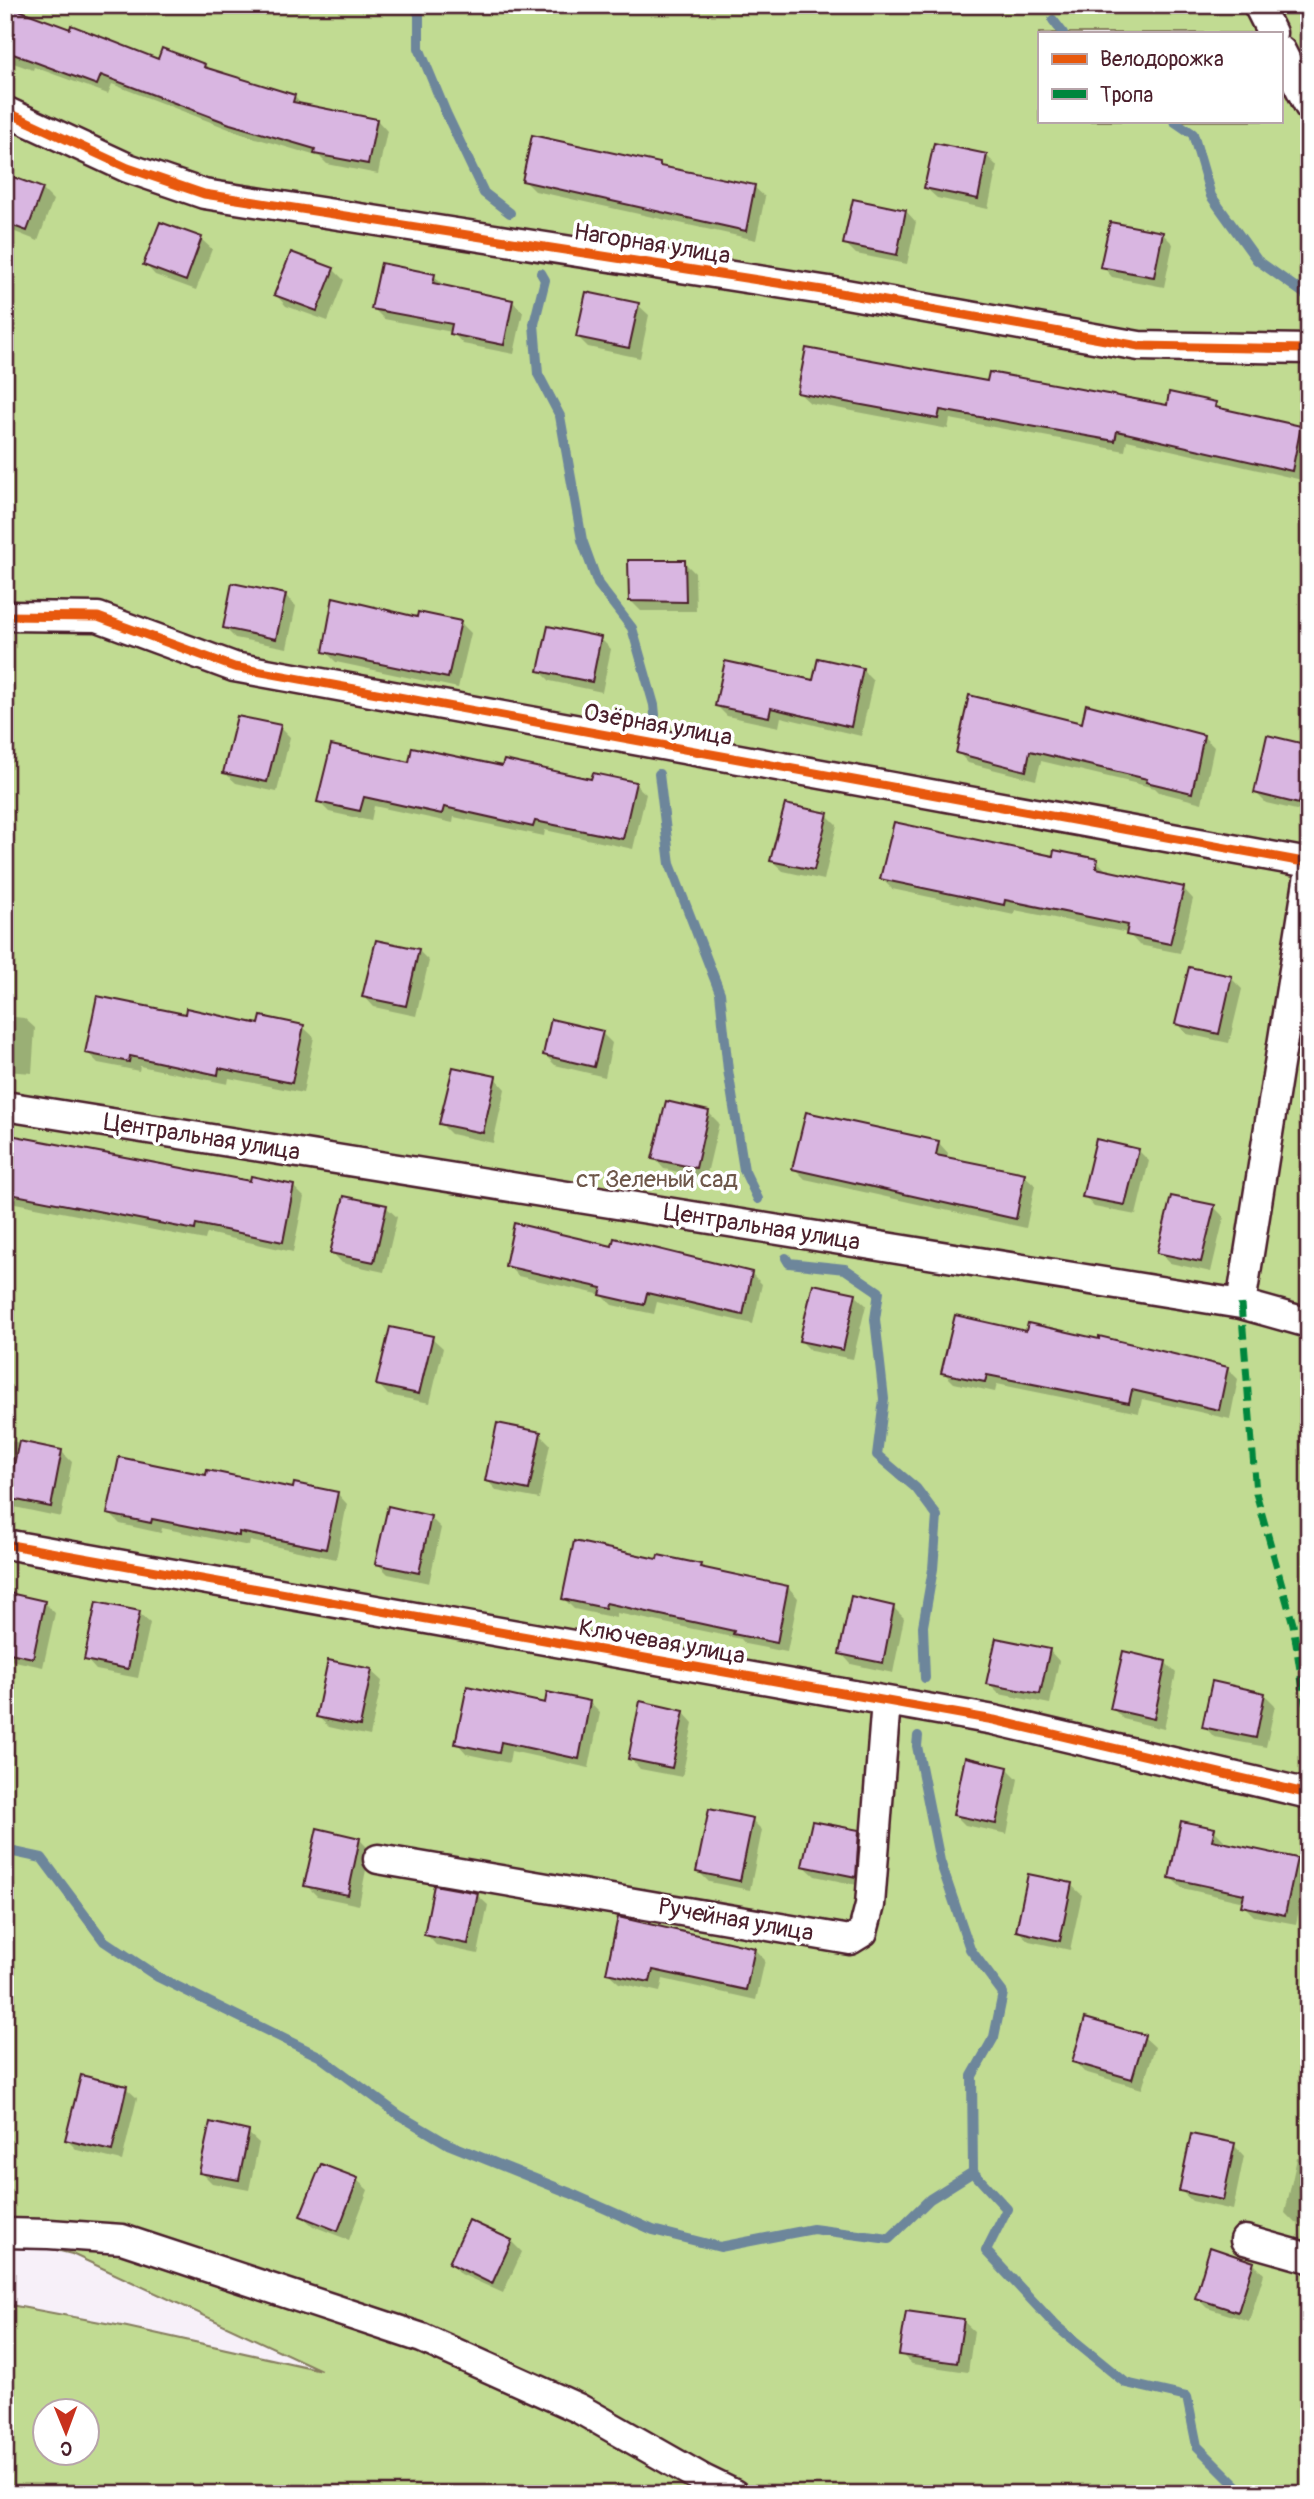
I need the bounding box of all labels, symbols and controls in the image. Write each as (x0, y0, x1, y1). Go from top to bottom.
legend (1038, 32, 1282, 122)
text: Велодорожка (1100, 46, 1224, 73)
text: Тропа (1100, 82, 1153, 109)
street label: Нагорная улица (572, 217, 732, 271)
street label: Озёрная улица (581, 698, 735, 752)
street label: Центральная улица (102, 1107, 302, 1167)
park label: ст Зеленый сад (576, 1165, 738, 1194)
street label: Центральная улица (662, 1197, 862, 1257)
street label: Ключевая улица (577, 1613, 747, 1671)
street label: Ручейная улица (656, 1892, 816, 1948)
north arrow (32, 2398, 102, 2468)
text: С (60, 2436, 72, 2460)

